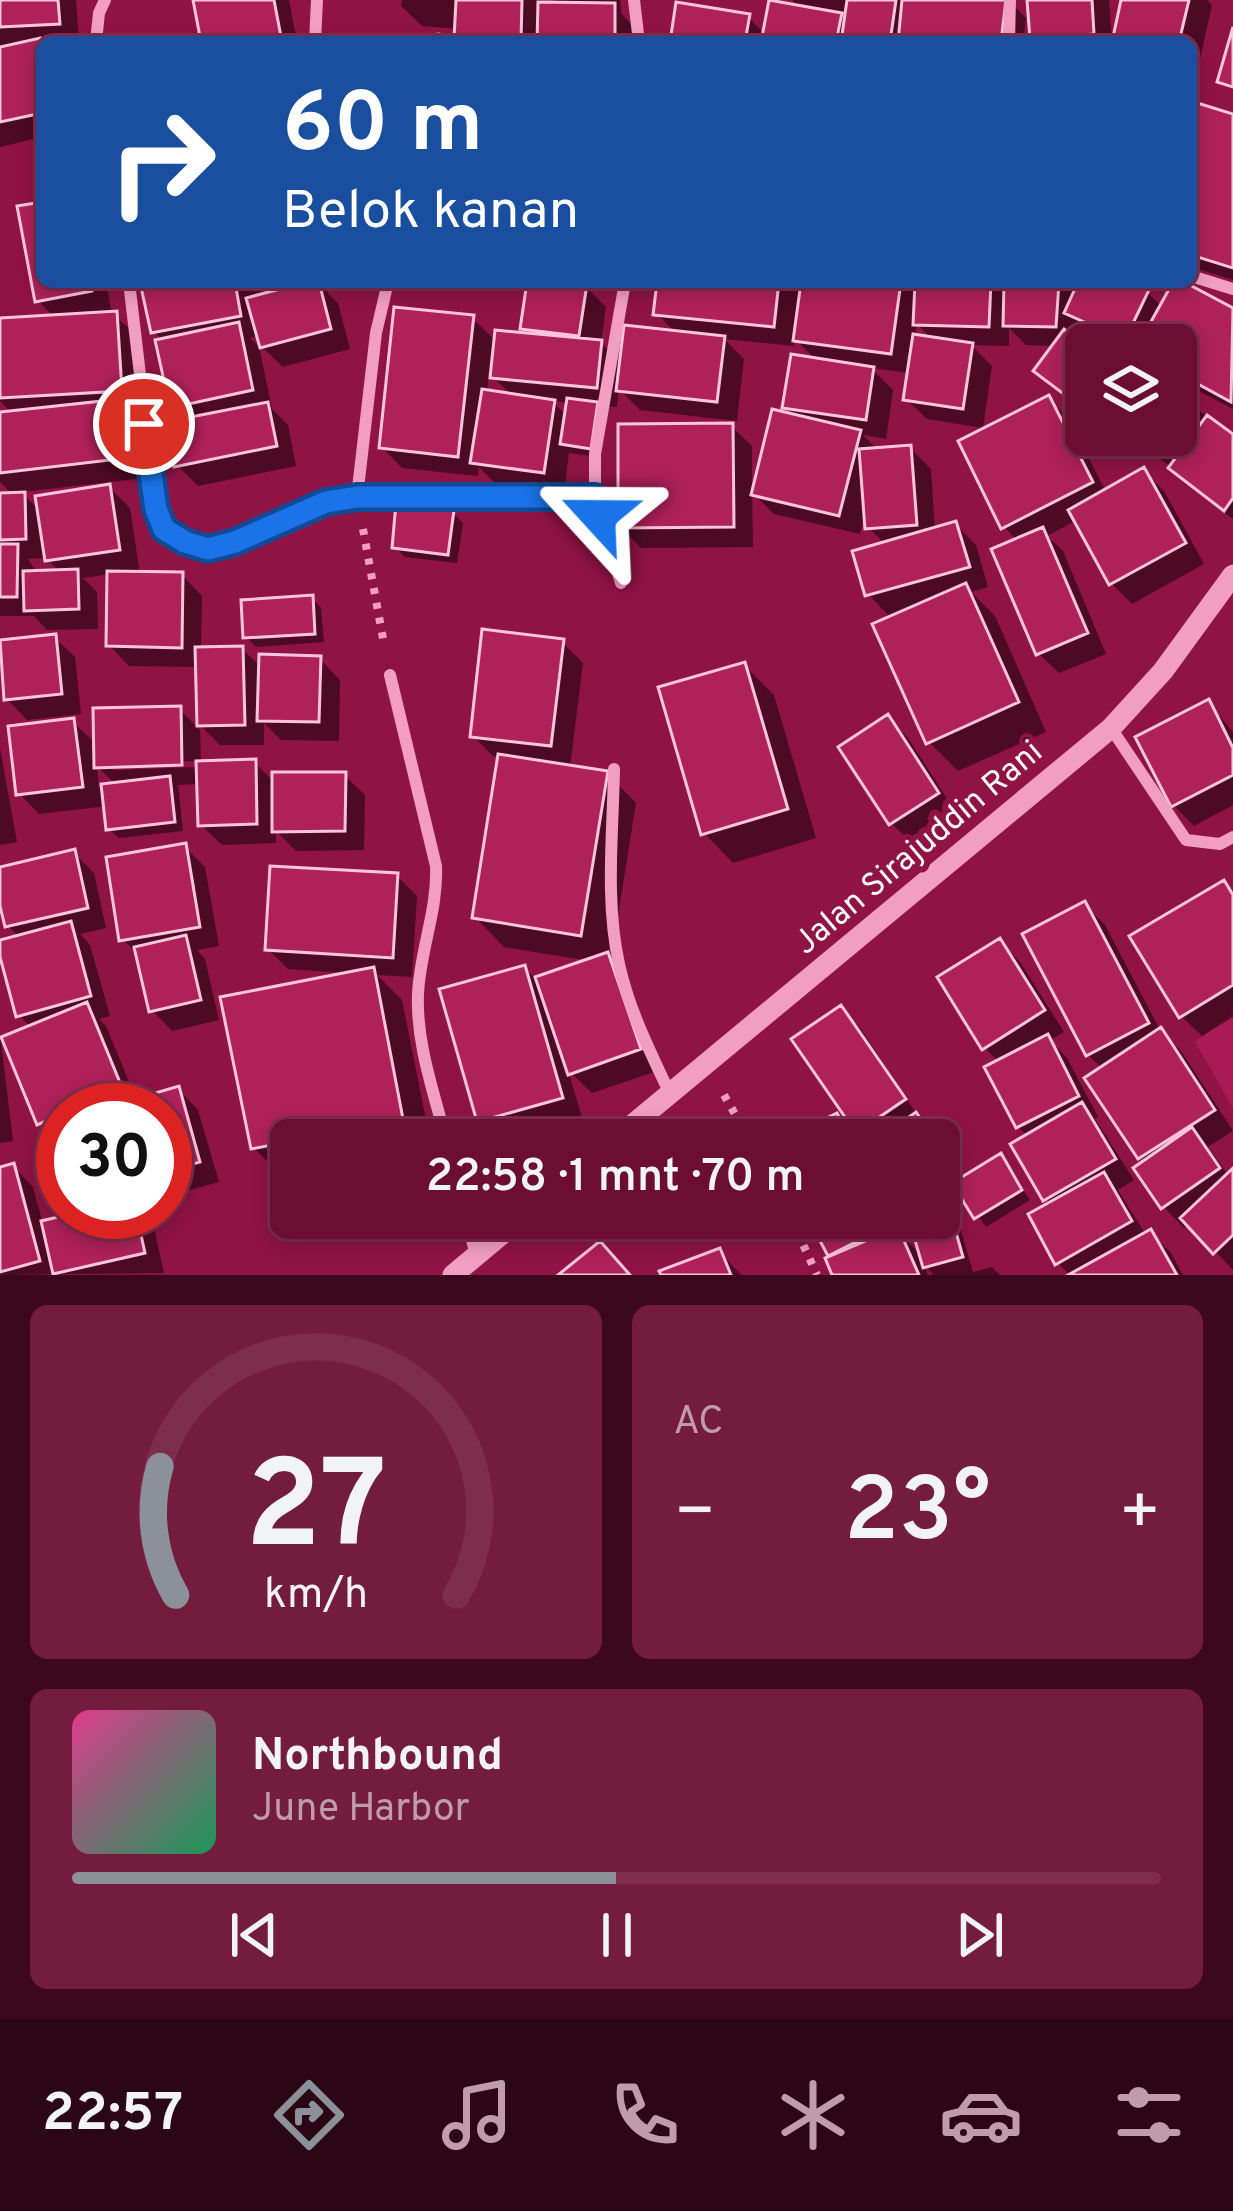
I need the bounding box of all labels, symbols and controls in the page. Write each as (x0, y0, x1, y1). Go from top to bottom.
text: 60 m (282, 75, 483, 181)
icon: right (84, 84, 240, 240)
text: Belok kanan (282, 179, 579, 248)
map controls (1065, 324, 1197, 456)
button: layers (1065, 324, 1197, 456)
pin (93, 373, 195, 475)
icon: arrive (111, 391, 177, 457)
position arrow (535, 453, 661, 579)
street label: Jalan Sirajuddin Rani (787, 733, 1052, 965)
speed limit sign: 30 (36, 1083, 192, 1239)
text: 22:58 · 1 mnt · 70 m (426, 1150, 804, 1207)
text: AC (674, 1399, 723, 1448)
text: 27 (245, 1434, 387, 1592)
text: 23° (844, 1459, 990, 1572)
text: − (674, 1474, 716, 1557)
text: + (1118, 1474, 1161, 1557)
text: km/h (264, 1569, 368, 1623)
text: Northbound (252, 1729, 503, 1786)
text: June Harbor (252, 1786, 470, 1835)
icon: previous (221, 1902, 287, 1968)
icon: pause (584, 1902, 650, 1968)
icon: next (947, 1902, 1013, 1968)
icon: directions (267, 2073, 351, 2157)
icon: music (435, 2073, 519, 2157)
icon: phone (603, 2073, 687, 2157)
icon: climate (771, 2073, 855, 2157)
icon: car (939, 2073, 1023, 2157)
icon: filters (1107, 2073, 1191, 2157)
text: 22:57 (42, 2081, 183, 2150)

